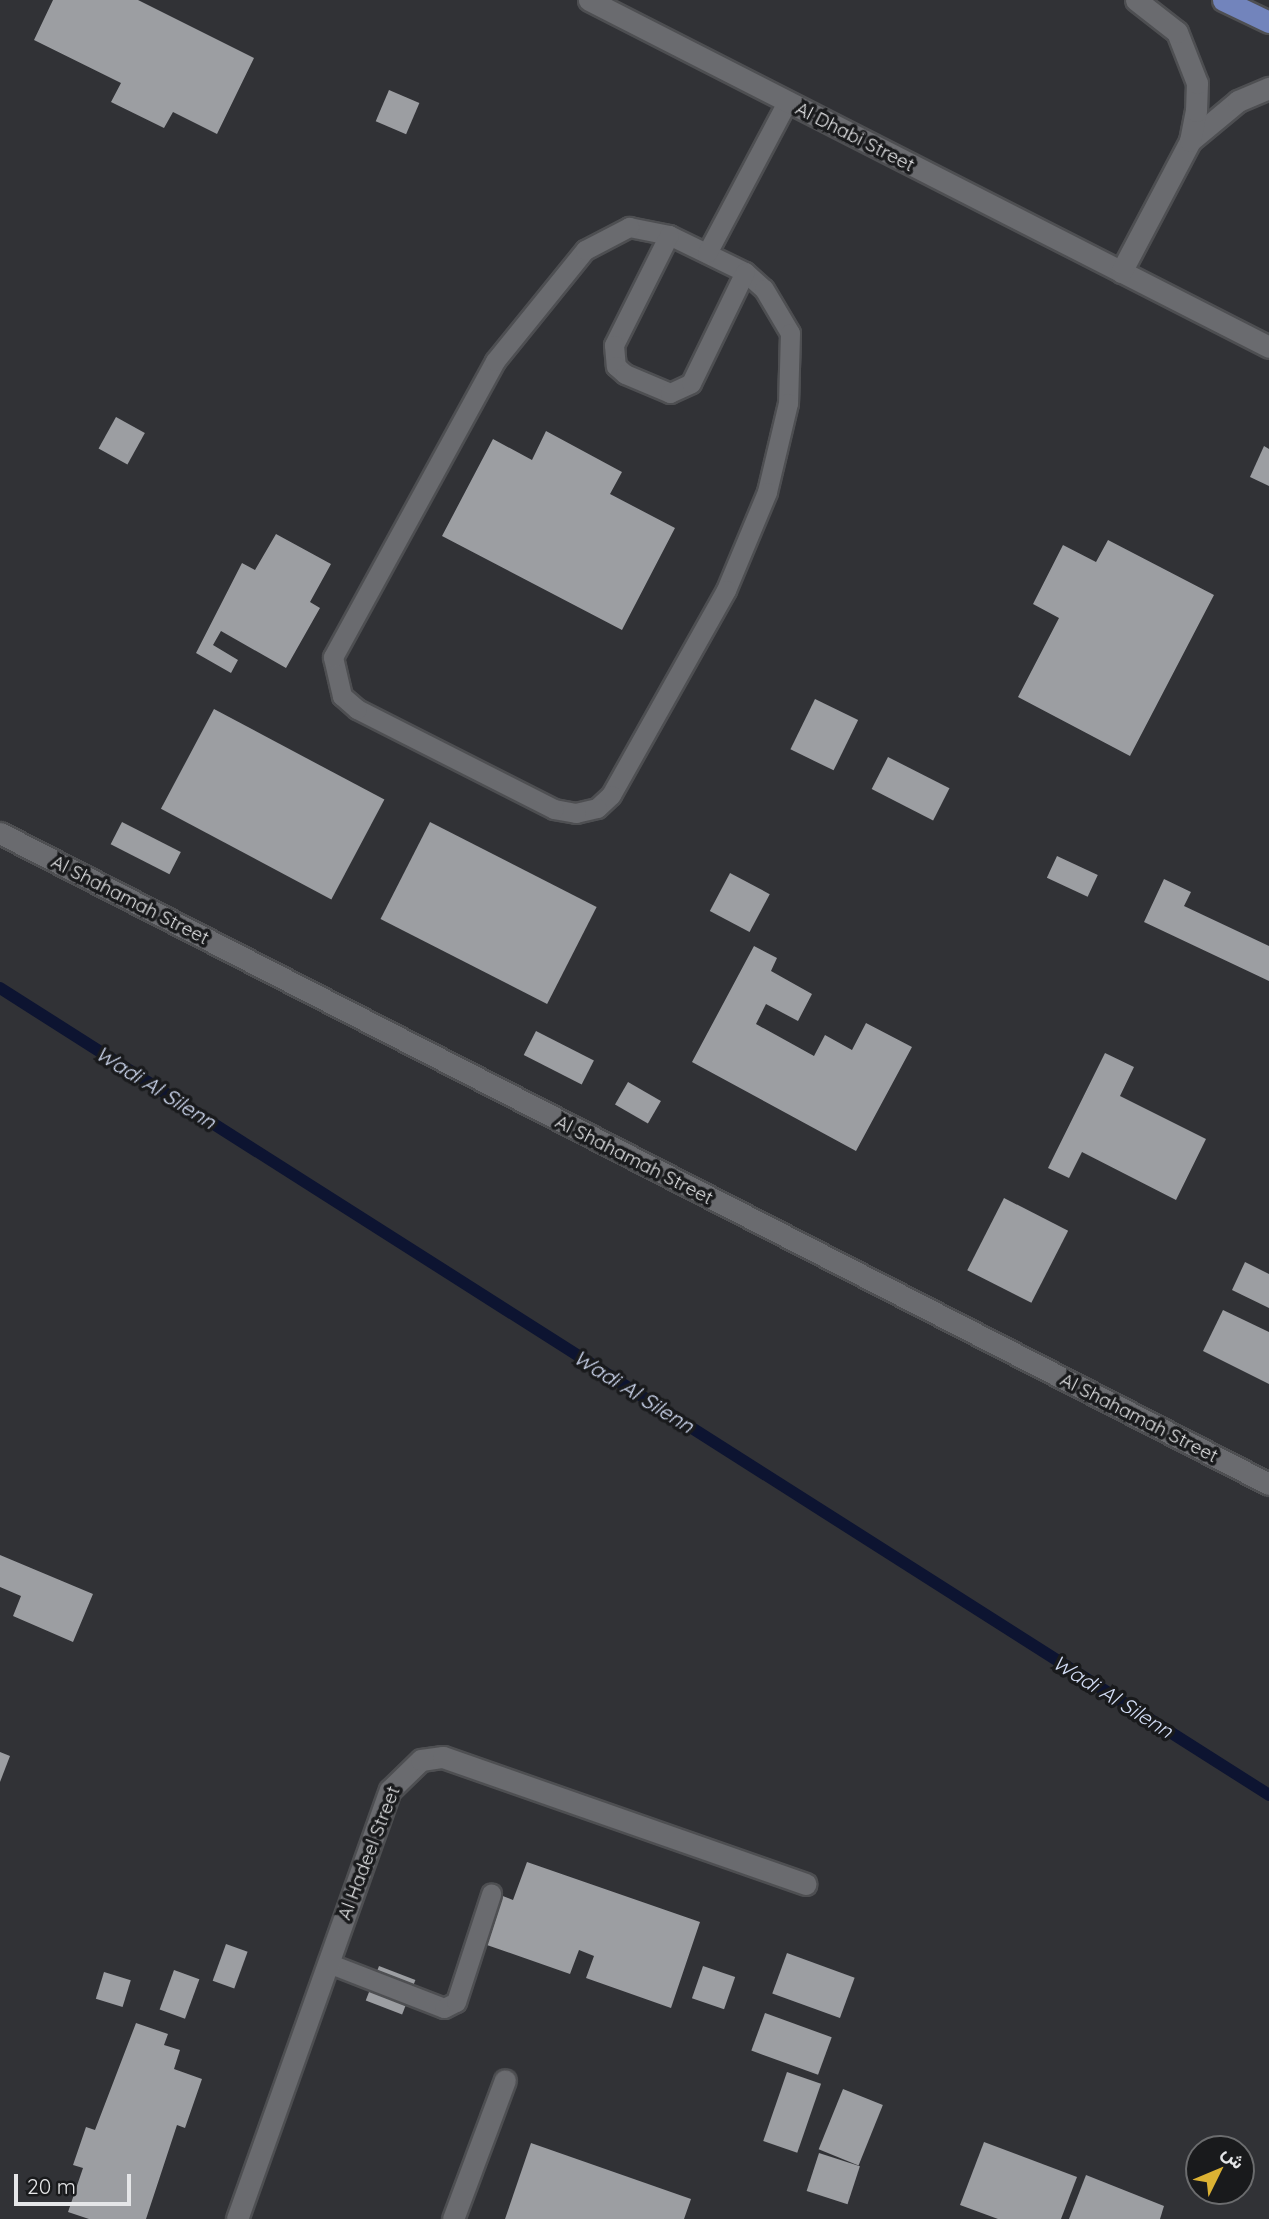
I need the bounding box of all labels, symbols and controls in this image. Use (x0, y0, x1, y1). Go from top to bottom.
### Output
street label: Al Dhabi Street (792, 97, 918, 177)
street label: Al Shahamah Street (47, 850, 213, 950)
water label: Wadi Al Silenn (91, 1040, 221, 1134)
street label: Al Shahamah Street (551, 1110, 717, 1210)
water label: Wadi Al Silenn (569, 1344, 699, 1438)
street label: Al Shahamah Street (1056, 1368, 1222, 1468)
water label: Wadi Al Silenn (1048, 1649, 1178, 1743)
street label: Al Hadeel Street (333, 1783, 405, 1923)
north arrow (1185, 2135, 1255, 2205)
text: ش (1217, 2141, 1250, 2174)
scale bar (18, 2160, 135, 2204)
text: 20 m (27, 2173, 76, 2199)

